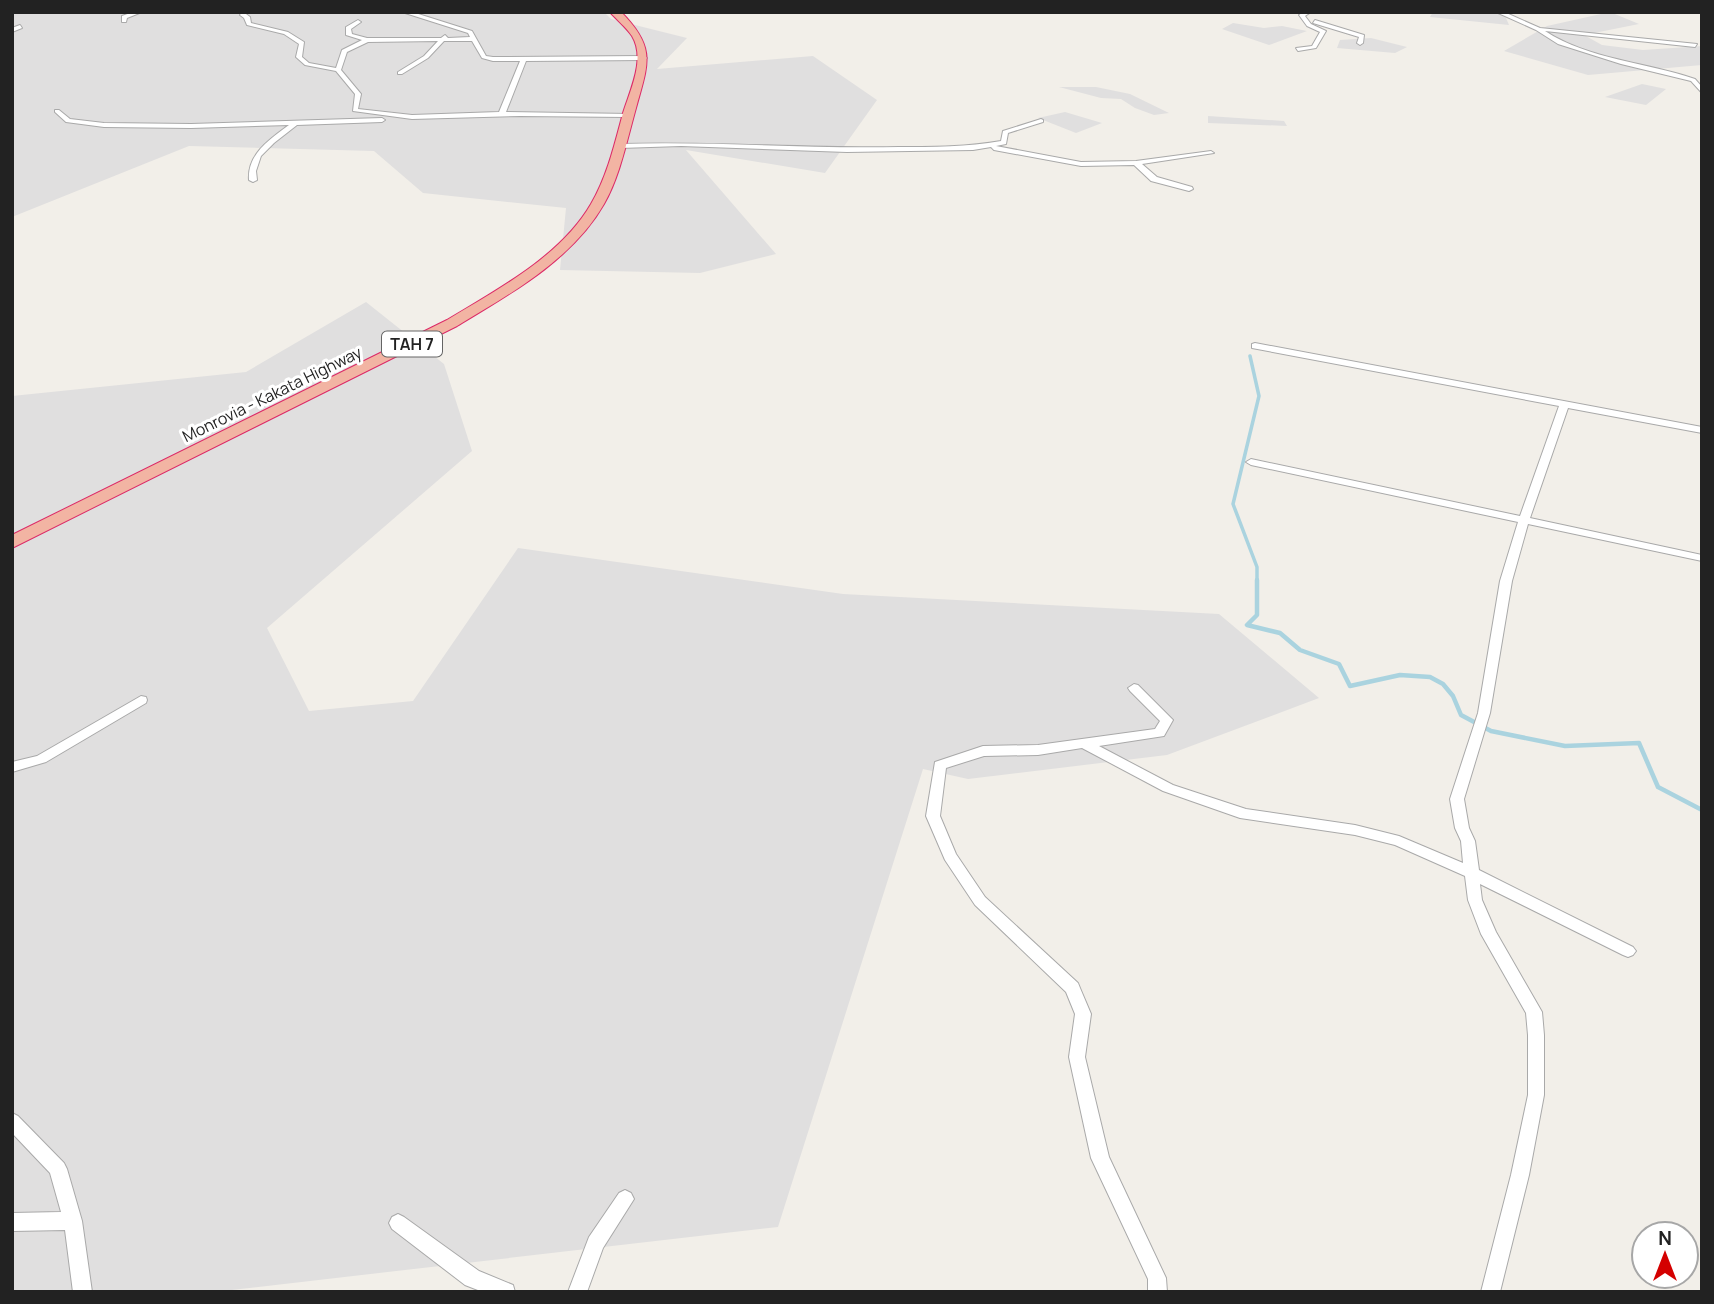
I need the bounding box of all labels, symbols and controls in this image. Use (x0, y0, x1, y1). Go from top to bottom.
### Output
road number: TAH 7 (382, 332, 442, 356)
street label: Monrovia - Kakata Highway (179, 341, 366, 447)
north arrow (1630, 1220, 1700, 1290)
text: N (1658, 1225, 1672, 1251)

